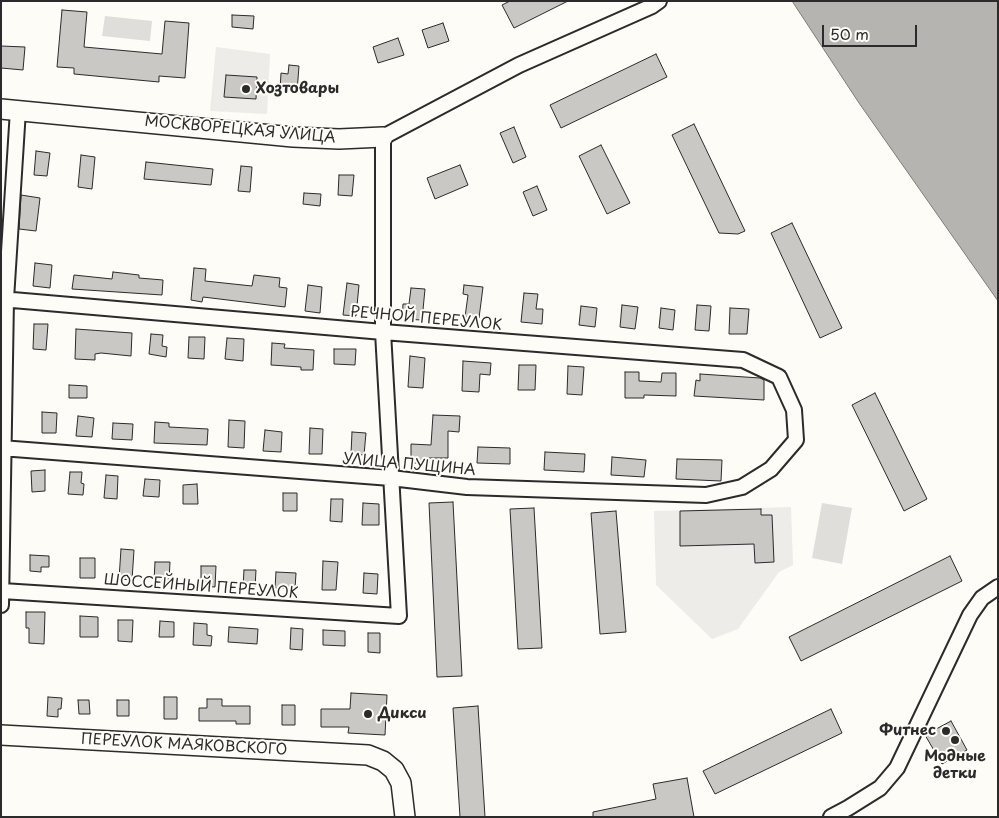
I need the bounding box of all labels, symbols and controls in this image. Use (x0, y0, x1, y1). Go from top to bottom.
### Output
scale bar (824, 15, 919, 47)
text: 50 m (830, 22, 869, 45)
place label: Хозтовары (256, 80, 339, 98)
marker: Хозтовары (240, 83, 252, 95)
street label: МОСКВОРЕЦКАЯ УЛИЦА (144, 113, 336, 147)
street label: РЕЧНОЙ ПЕРЕУЛОК (349, 303, 503, 335)
street label: УЛИЦА ПУЩИНА (342, 450, 476, 480)
street label: ШОССЕЙНЫЙ ПЕРЕУЛОК (103, 571, 299, 603)
place label: Дикси (378, 705, 427, 723)
marker: Дикси (362, 708, 374, 720)
place label: Фитнес (879, 722, 936, 740)
marker: Фитнес (940, 725, 952, 737)
street label: ПЕРЕУЛОК МАЯКОВСКОГО (80, 731, 288, 759)
marker: Модные детки (949, 734, 961, 746)
place label: Модные детки (924, 748, 986, 783)

